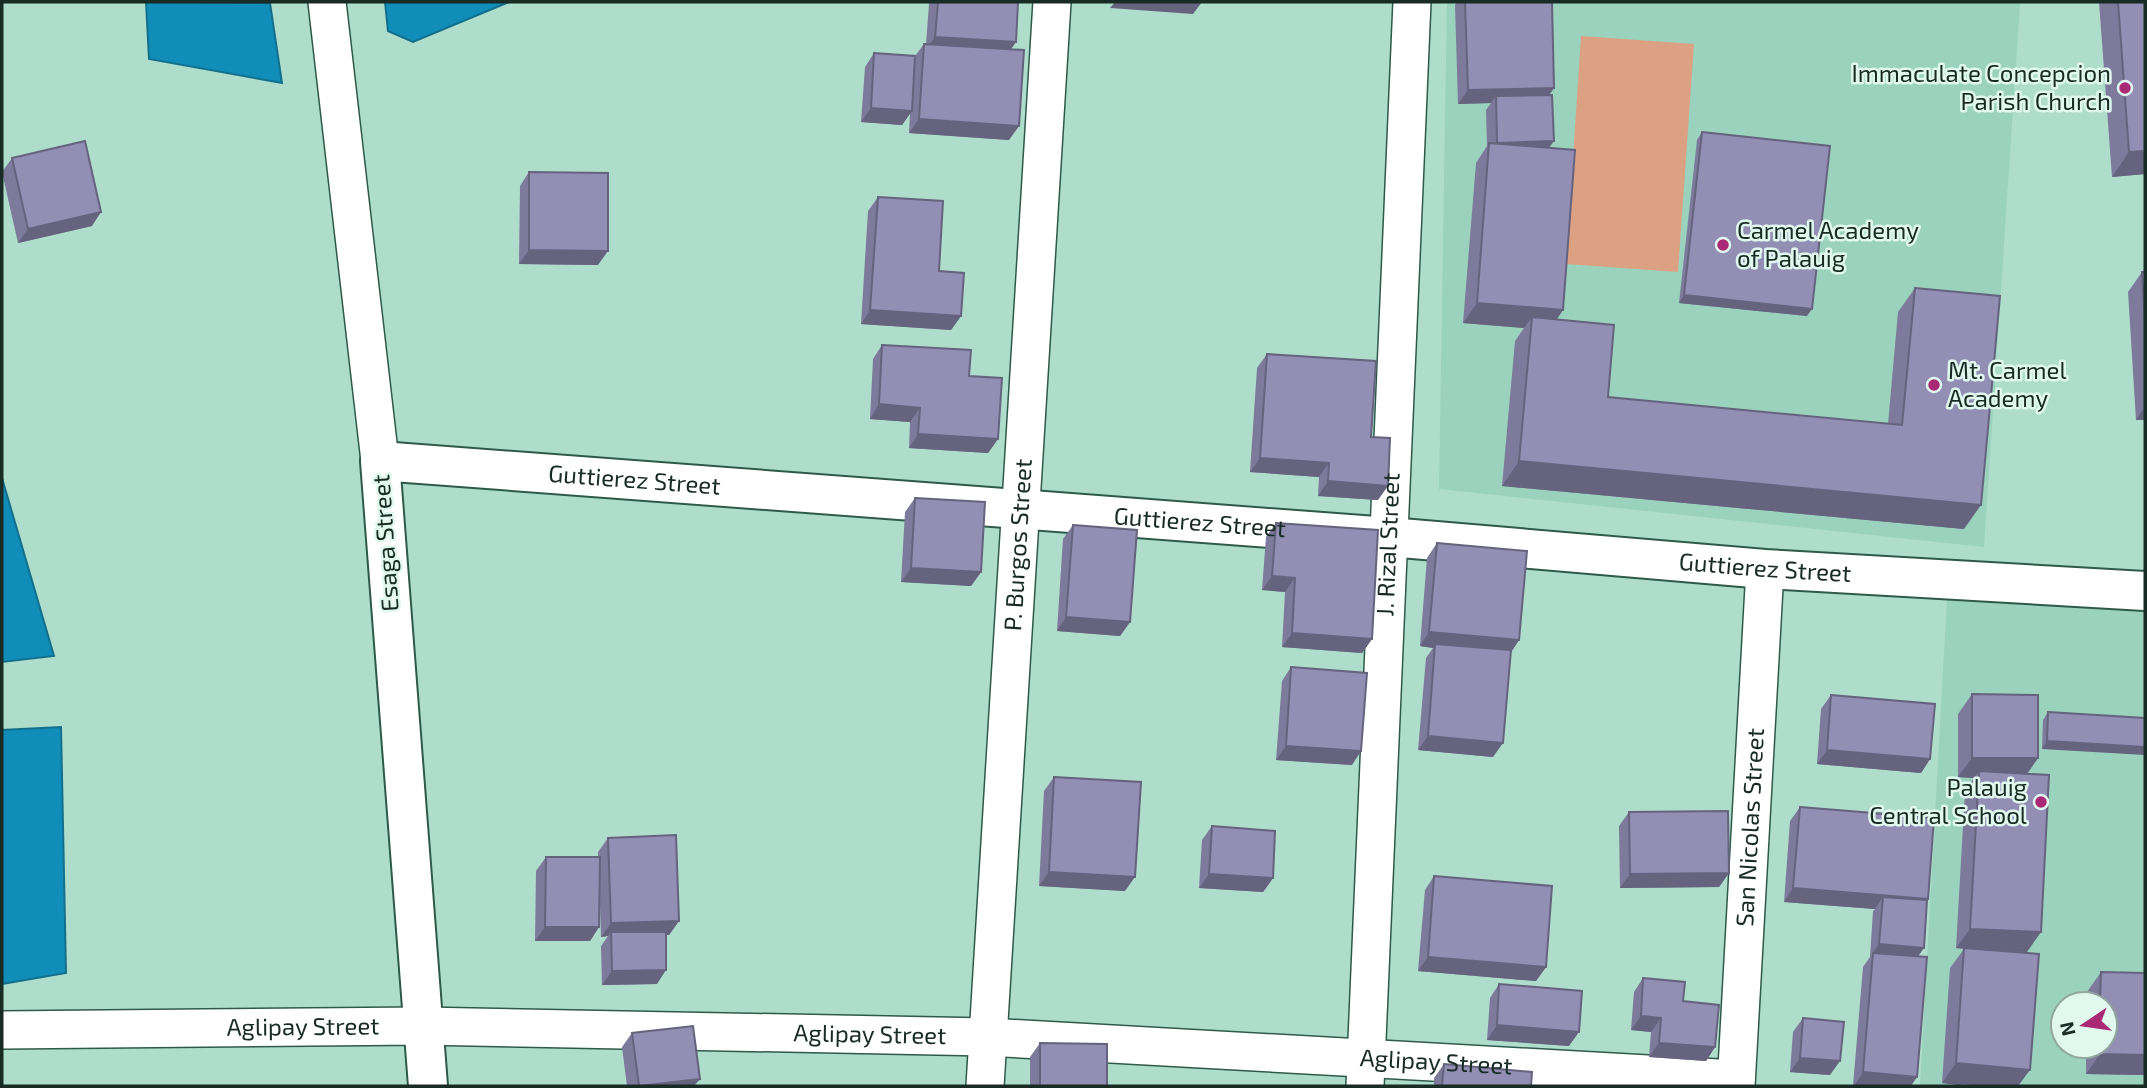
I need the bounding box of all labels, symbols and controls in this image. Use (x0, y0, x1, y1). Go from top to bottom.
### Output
place label: Immaculate Concepcion Parish Church (1852, 58, 2111, 115)
marker: Immaculate Concepcion Parish Church (2117, 80, 2133, 96)
place label: Carmel Academy of Palauig (1737, 215, 1919, 272)
marker: Carmel Academy of Palauig (1715, 237, 1731, 253)
place label: Mt. Carmel Academy (1948, 355, 2067, 412)
marker: Mt. Carmel Academy (1926, 377, 1942, 393)
street label: Guttierez Street (547, 458, 722, 500)
street label: P. Burgos Street (997, 458, 1037, 632)
street label: J. Rizal Street (1369, 472, 1405, 617)
street label: Esaga Street (365, 474, 404, 613)
street label: Guttierez Street (1113, 500, 1287, 542)
street label: Guttierez Street (1678, 546, 1852, 587)
street label: San Nicolas Street (1729, 727, 1769, 927)
place label: Palauig Central School (1869, 772, 2027, 829)
marker: Palauig Central School (2033, 794, 2049, 810)
north arrow (2049, 990, 2119, 1060)
street label: Aglipay Street (226, 1010, 380, 1041)
street label: Aglipay Street (793, 1017, 947, 1049)
text: N (2054, 1020, 2080, 1038)
street label: Aglipay Street (1359, 1042, 1513, 1079)

